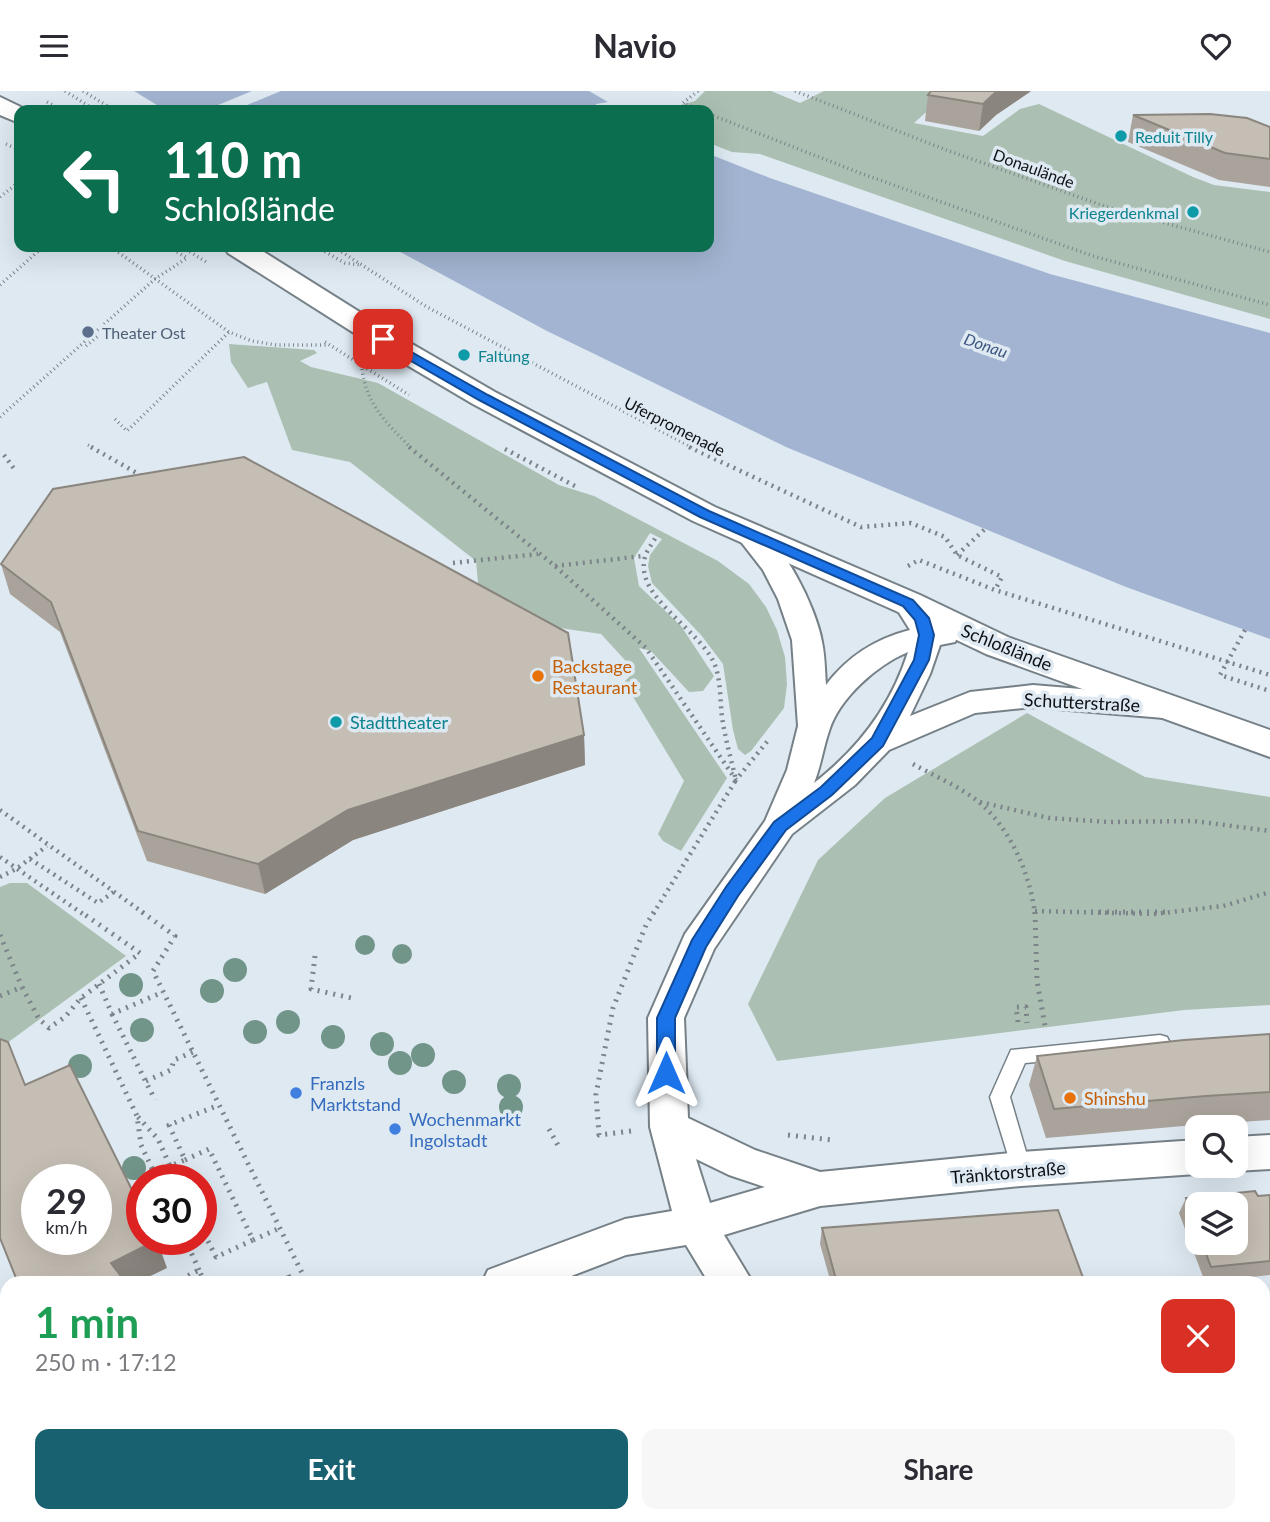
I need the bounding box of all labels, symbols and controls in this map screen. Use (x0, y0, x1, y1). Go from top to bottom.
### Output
text: Navio (593, 26, 677, 65)
icon: menu (35, 27, 73, 65)
icon: heart (1197, 27, 1235, 65)
place label: Reduit Tilly (1135, 127, 1214, 146)
marker: Reduit Tilly (1113, 128, 1129, 144)
text: 110 m (164, 130, 302, 188)
icon: left (49, 133, 140, 224)
street label: Donaulände (991, 145, 1077, 191)
text: Schloßlände (164, 189, 335, 228)
place label: Kriegerdenkmal (1069, 203, 1179, 222)
marker: Kriegerdenkmal (1185, 204, 1201, 220)
pin (353, 309, 413, 369)
icon: arrive (364, 320, 402, 358)
place label: Theater Ost (102, 323, 186, 342)
marker: Theater Ost (80, 324, 96, 340)
water label: Donau (962, 329, 1010, 361)
place label: Faltung (478, 346, 530, 365)
marker: Faltung (456, 347, 472, 363)
street label: Uferpromenade (621, 392, 729, 460)
street label: Schloßlände (958, 619, 1056, 675)
place label: Backstage Restaurant (552, 655, 638, 698)
marker: Backstage Restaurant (530, 668, 546, 684)
street label: Schutterstraße (1023, 688, 1141, 716)
place label: Stadttheater (350, 711, 448, 733)
marker: Stadttheater (328, 714, 344, 730)
position arrow (629, 1036, 703, 1110)
place label: Franzls Marktstand (310, 1072, 401, 1115)
marker: Franzls Marktstand (288, 1085, 304, 1101)
place label: Shinshu (1084, 1087, 1146, 1109)
marker: Shinshu (1062, 1090, 1078, 1106)
place label: Wochenmarkt Ingolstadt (409, 1108, 521, 1151)
map controls (1185, 1115, 1248, 1255)
button: search (1185, 1115, 1248, 1178)
marker: Wochenmarkt Ingolstadt (387, 1121, 403, 1137)
street label: Tränktorstraße (949, 1156, 1067, 1188)
speed limit sign: 30 (126, 1164, 217, 1255)
text: 29 (46, 1179, 87, 1221)
button: layers (1185, 1192, 1248, 1255)
text: km/h (45, 1216, 88, 1238)
text: 1 min (35, 1297, 139, 1347)
button: close (1161, 1299, 1235, 1373)
text: 250 m · 17:12 (35, 1348, 177, 1376)
button: Exit (35, 1429, 628, 1509)
button: Share (642, 1429, 1235, 1509)

